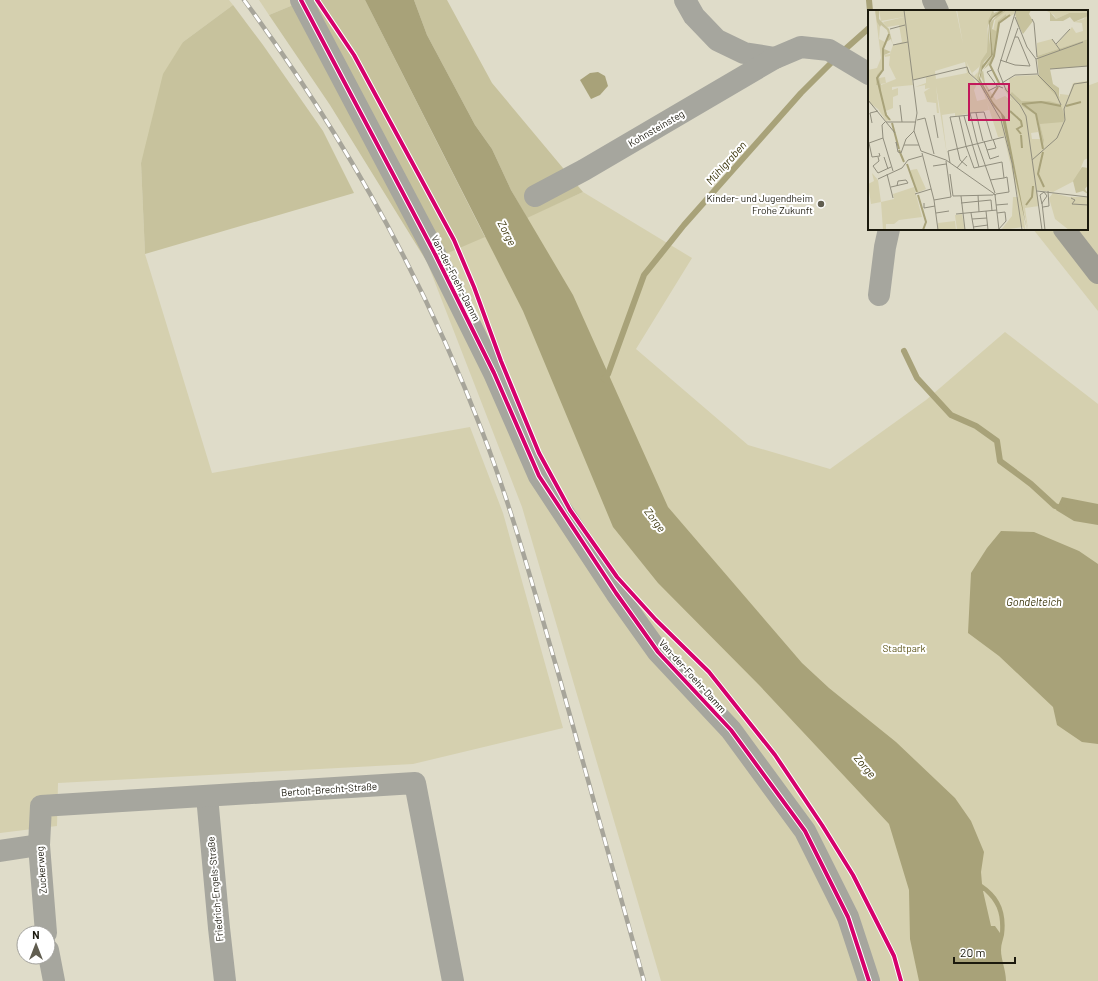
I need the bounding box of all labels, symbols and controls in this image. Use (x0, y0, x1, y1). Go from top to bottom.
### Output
inset map (868, 10, 1088, 230)
street label: Kohnsteinsteg (626, 107, 686, 149)
water label: Mühlgraben (703, 138, 749, 187)
place label: Kinder- und Jugendheim Frohe Zukunft (707, 192, 813, 216)
marker: Kinder- und Jugendheim Frohe Zukunft (816, 199, 826, 209)
water label: Zorge (495, 218, 520, 248)
street label: Van-der-Foehr-Damm (429, 233, 483, 323)
water label: Zorge (642, 505, 669, 535)
water label: Gondelteich (1006, 595, 1062, 608)
street label: Van-der-Foehr-Damm (657, 637, 729, 715)
park label: Stadtpark (883, 642, 925, 654)
water label: Zorge (852, 751, 879, 780)
street label: Bertolt-Brecht-Straße (281, 780, 377, 798)
street label: Friedrich-Engels-Straße (204, 836, 226, 942)
street label: Zuckerweg (33, 846, 49, 894)
north arrow (16, 925, 56, 965)
text: N (32, 928, 40, 941)
scale bar (954, 939, 1015, 965)
text: 20 m (960, 945, 986, 959)

